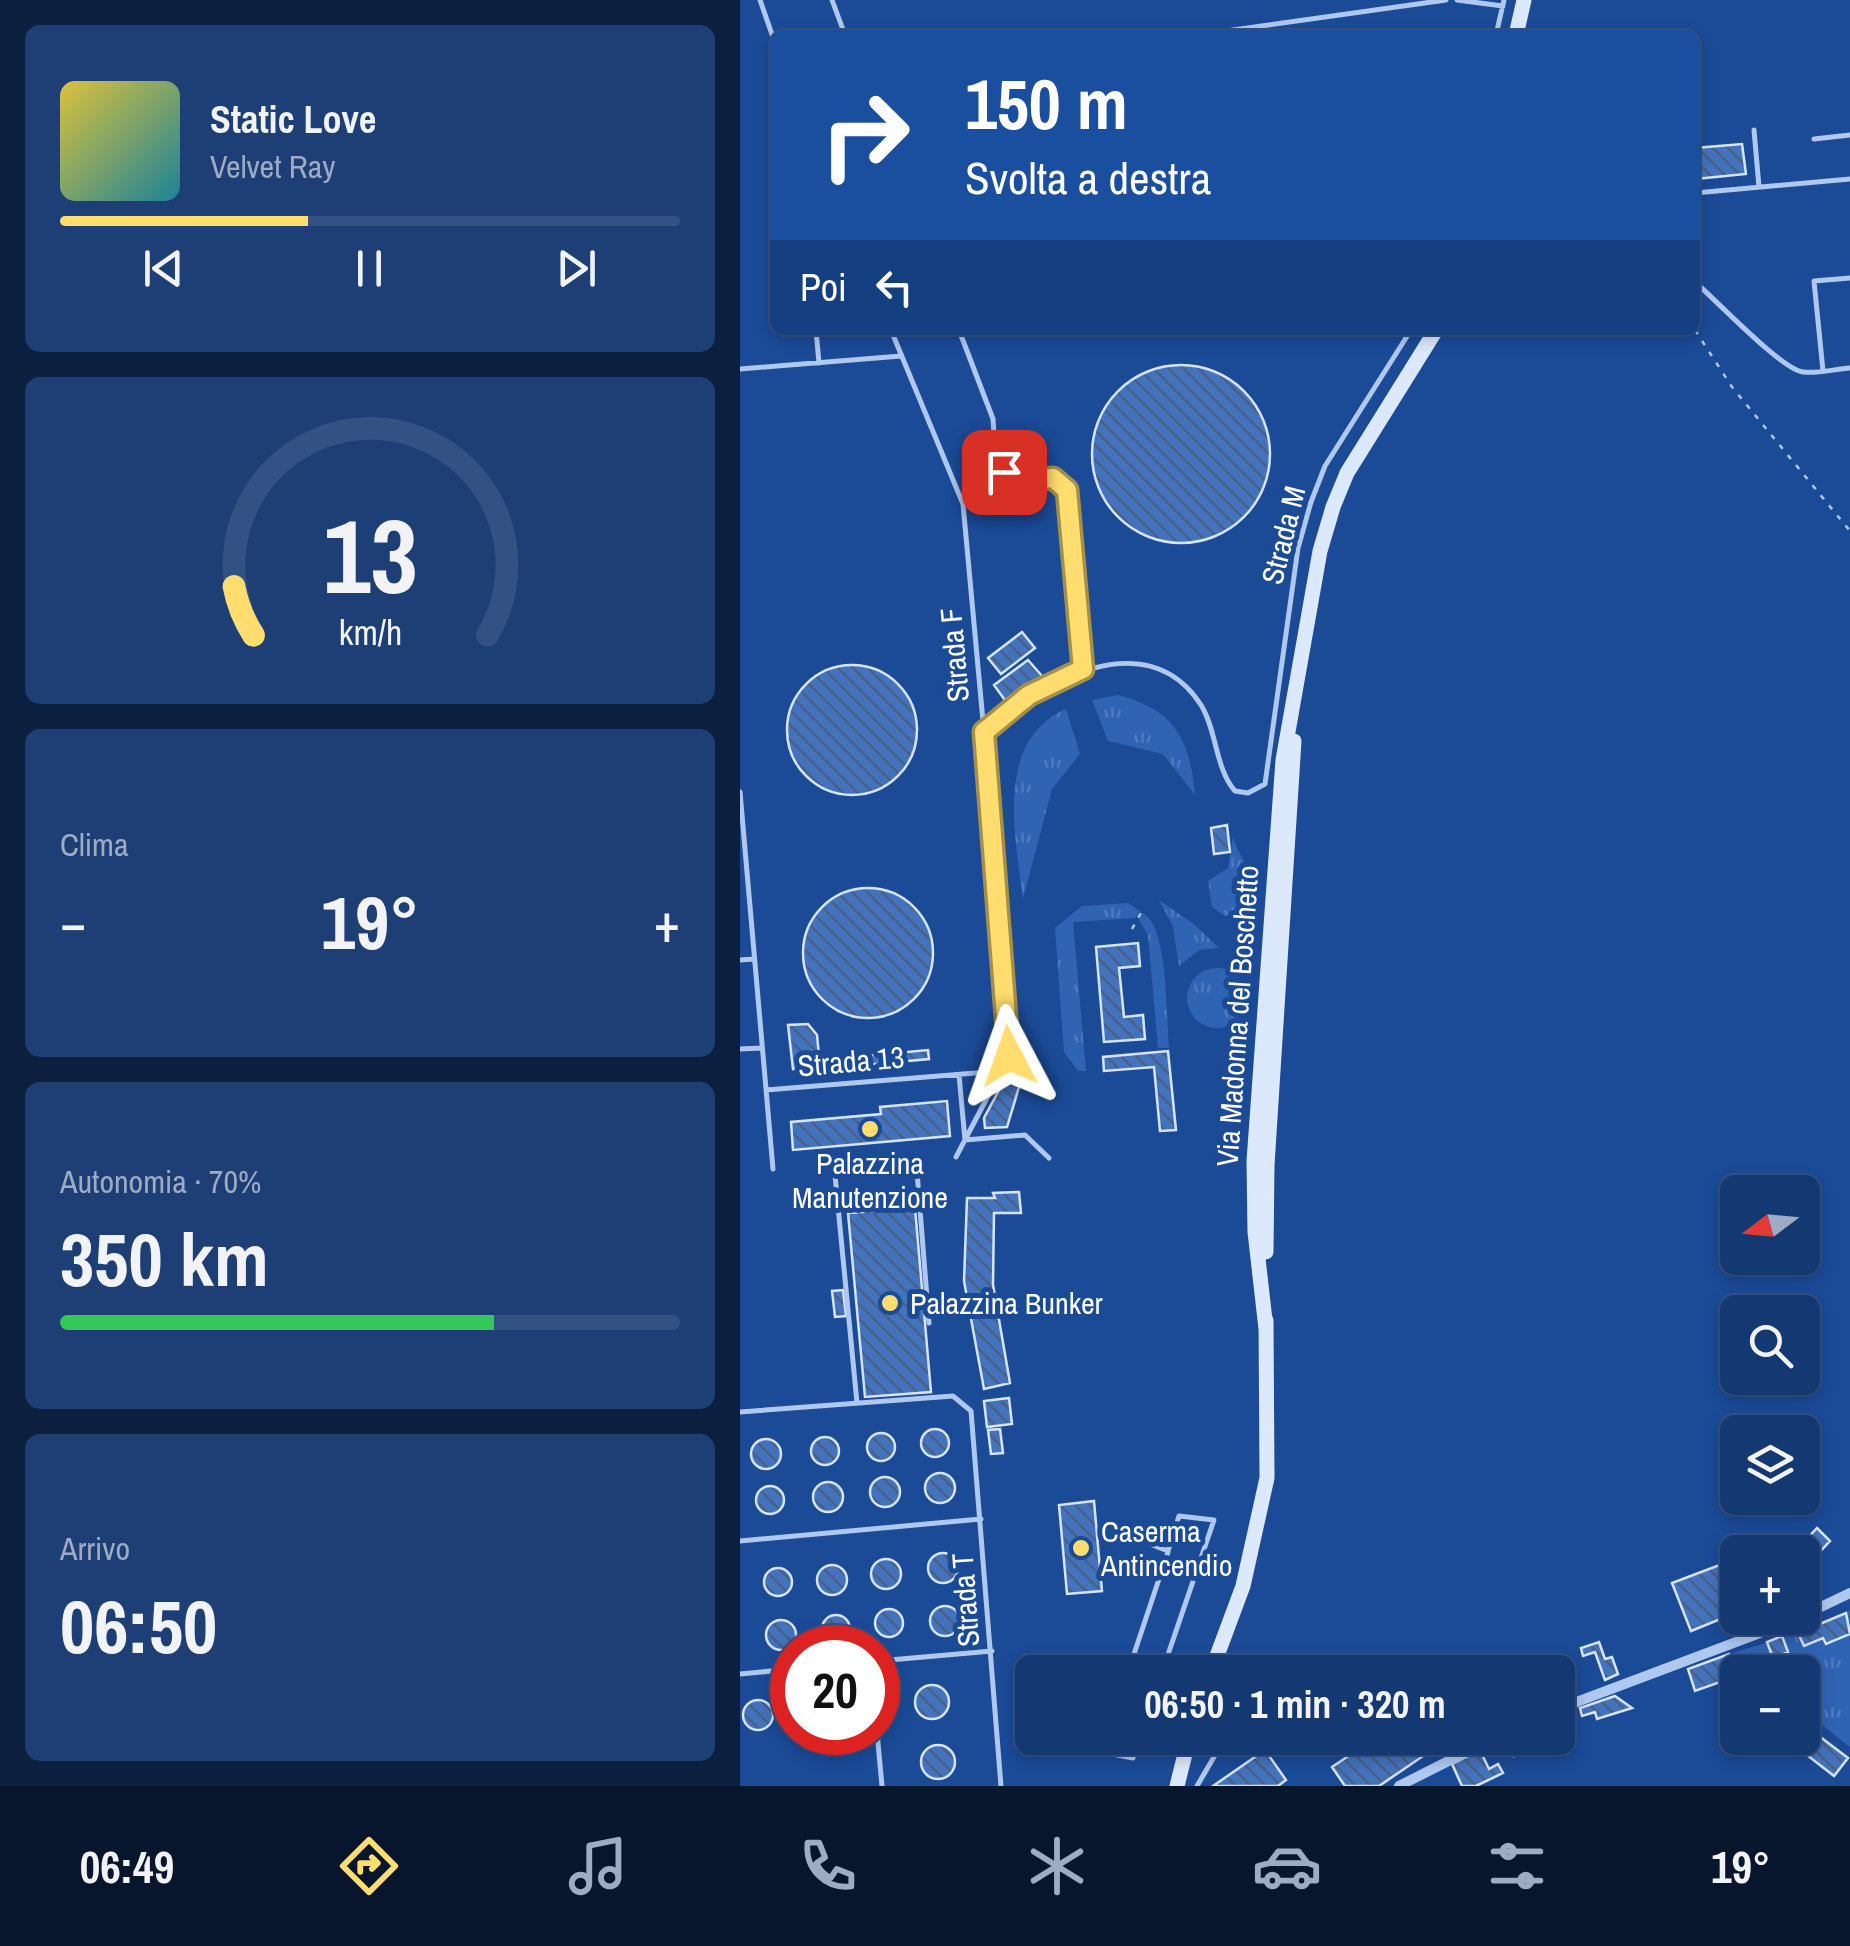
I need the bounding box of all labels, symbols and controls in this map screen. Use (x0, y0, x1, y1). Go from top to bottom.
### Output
text: 150 m (965, 57, 1128, 151)
icon: right (800, 70, 930, 200)
text: Static Love (210, 94, 376, 145)
text: Velvet Ray (210, 145, 335, 188)
text: Svolta a destra (965, 147, 1211, 208)
icon: previous (136, 241, 191, 296)
icon: pause (342, 241, 397, 296)
icon: next (549, 241, 604, 296)
icon: left (867, 260, 922, 315)
text: Poi (800, 262, 847, 313)
pin (962, 430, 1047, 515)
icon: arrive (977, 445, 1032, 500)
street label: Strada M (1252, 482, 1314, 588)
text: 13 (323, 485, 417, 625)
street label: Strada F (930, 606, 978, 704)
text: km/h (338, 608, 402, 656)
text: Clima (60, 823, 129, 866)
street label: Via Madonna del Boschetto (1207, 864, 1267, 1168)
text: 19° (321, 871, 419, 972)
text: − (60, 885, 86, 959)
text: + (654, 885, 680, 959)
position arrow (957, 1004, 1061, 1108)
street label: Strada 13 (796, 1036, 906, 1086)
marker: Palazzina Manutenzione (859, 1118, 881, 1140)
place label: Palazzina Manutenzione (792, 1143, 948, 1217)
text: Autonomia · 70% (60, 1160, 261, 1203)
north arrow (1720, 1175, 1820, 1275)
map controls (1720, 1175, 1820, 1755)
text: 350 km (60, 1208, 269, 1309)
place label: Palazzina Bunker (910, 1283, 1104, 1323)
marker: Palazzina Bunker (879, 1292, 901, 1314)
button: search (1720, 1295, 1820, 1395)
button: layers (1720, 1415, 1820, 1515)
place label: Caserma Antincendio (1100, 1511, 1232, 1585)
text: Arrivo (60, 1527, 130, 1570)
button: + (1720, 1535, 1820, 1635)
marker: Caserma Antincendio (1070, 1537, 1092, 1559)
street label: Strada T (942, 1552, 988, 1648)
text: 06:50 (60, 1575, 217, 1676)
speed limit sign: 20 (770, 1625, 900, 1755)
button: − (1720, 1655, 1820, 1755)
text: 06:50 · 1 min · 320 m (1144, 1679, 1446, 1730)
icon: directions (334, 1831, 404, 1901)
icon: music (563, 1831, 633, 1901)
icon: phone (793, 1831, 863, 1901)
icon: climate (1022, 1831, 1092, 1901)
icon: car (1252, 1831, 1322, 1901)
icon: filters (1482, 1831, 1552, 1901)
text: 06:49 (80, 1836, 174, 1897)
text: 19° (1711, 1836, 1770, 1897)

